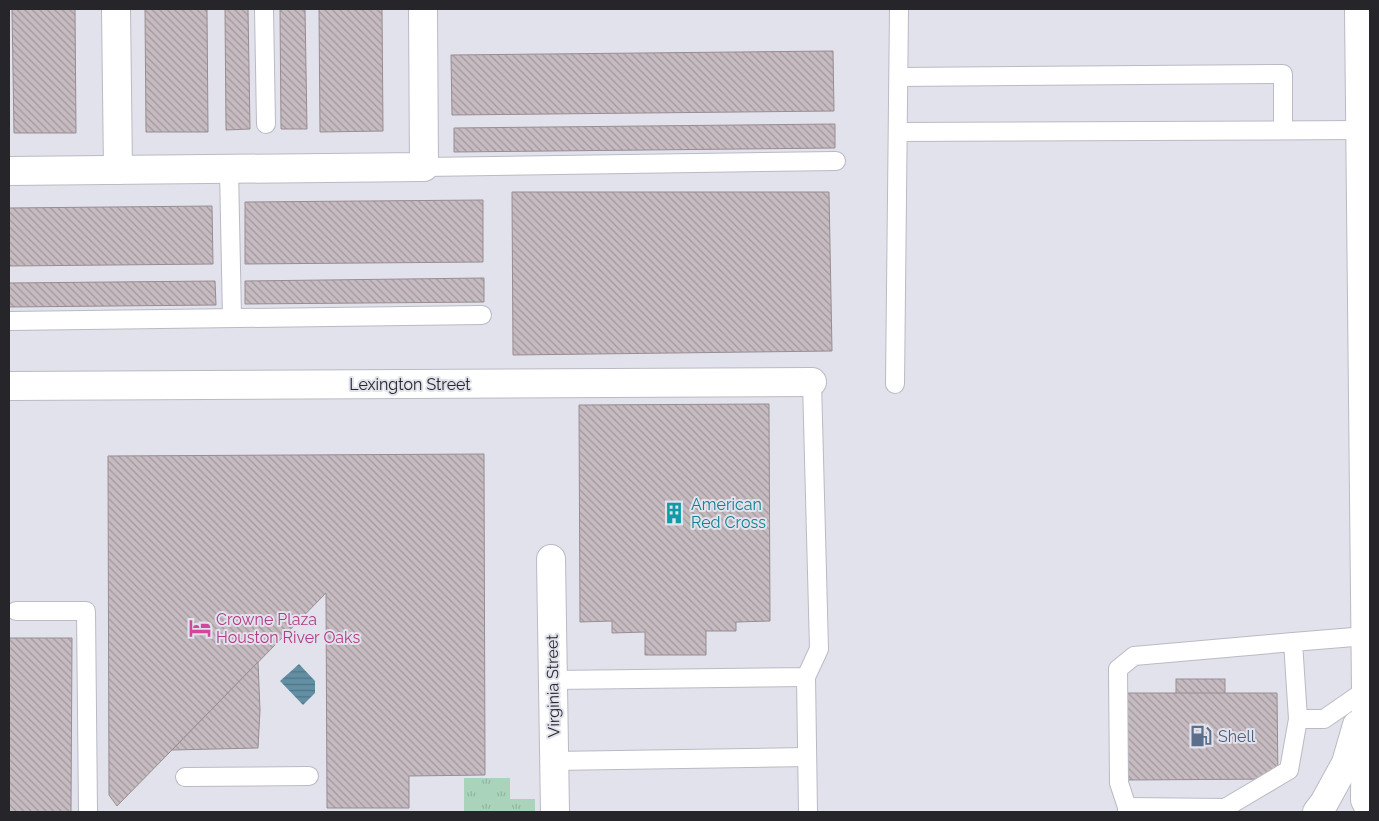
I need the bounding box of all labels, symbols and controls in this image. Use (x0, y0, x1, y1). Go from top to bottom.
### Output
street label: Lexington Street (349, 375, 471, 394)
place label: American Red Cross (691, 495, 766, 532)
building icon: American Red Cross (661, 500, 687, 526)
place label: Crowne Plaza Houston River Oaks (216, 610, 361, 647)
hotel icon: Crowne Plaza Houston River Oaks (187, 615, 213, 641)
street label: Virginia Street (543, 634, 563, 738)
fuel station icon: Shell (1188, 723, 1214, 749)
place label: Shell (1218, 727, 1256, 746)

